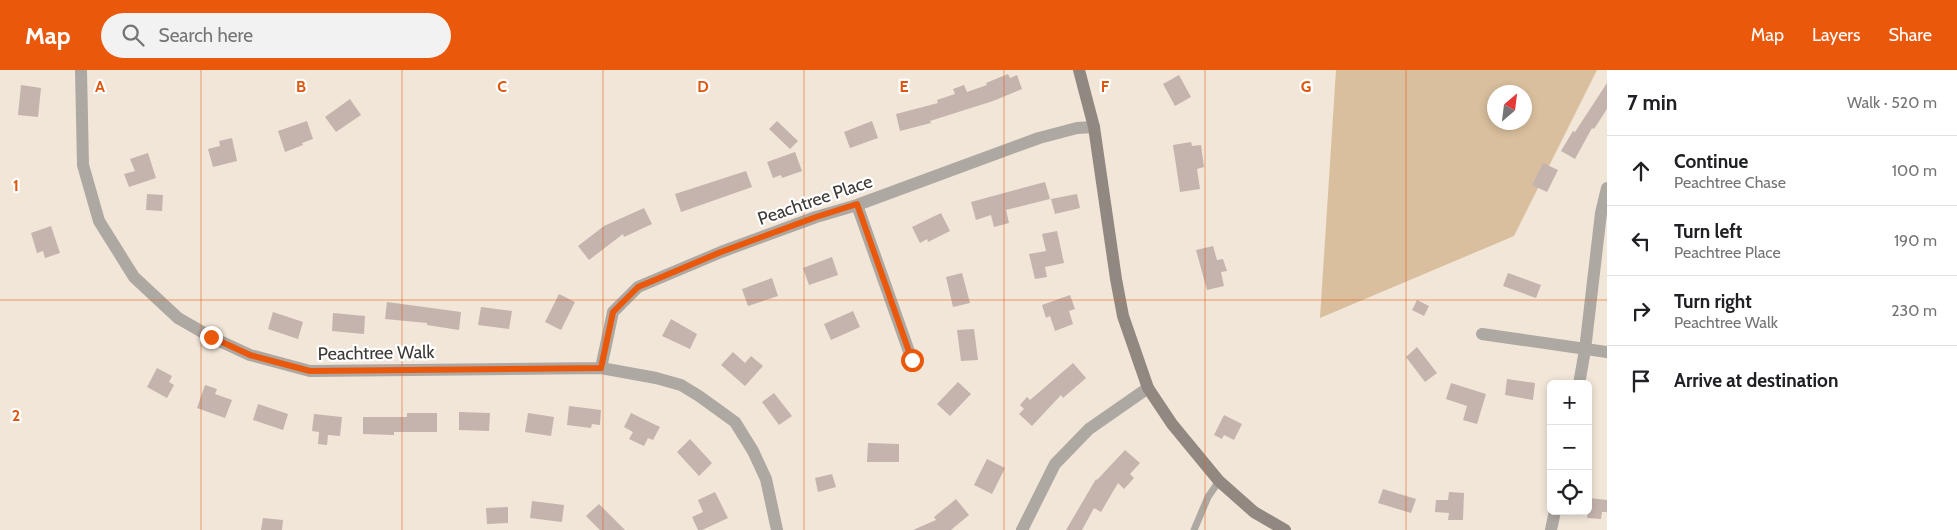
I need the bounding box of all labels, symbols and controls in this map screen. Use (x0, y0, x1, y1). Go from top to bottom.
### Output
search box (101, 13, 451, 58)
text: Map (25, 21, 71, 50)
icon: search (119, 21, 147, 49)
text: Search here (159, 24, 253, 47)
text: Map (1751, 24, 1784, 46)
text: Layers (1812, 24, 1861, 46)
text: Share (1889, 24, 1932, 46)
text: A (95, 77, 105, 96)
text: B (296, 77, 306, 96)
text: C (497, 77, 507, 96)
text: D (697, 77, 709, 96)
text: E (899, 77, 909, 96)
text: F (1101, 77, 1110, 96)
text: G (1301, 77, 1311, 96)
north arrow (1487, 85, 1532, 130)
text: 7 min (1627, 90, 1677, 115)
text: Walk · 520 m (1847, 93, 1937, 112)
text: Continue (1674, 150, 1748, 173)
icon: ahead (1627, 157, 1655, 185)
text: 100 m (1892, 161, 1937, 180)
street label: Peachtree Place (755, 170, 875, 230)
text: Peachtree Chase (1674, 173, 1786, 192)
text: 1 (13, 176, 19, 195)
text: Turn left (1674, 220, 1742, 243)
icon: left (1627, 227, 1655, 255)
text: 190 m (1894, 231, 1937, 250)
text: Peachtree Place (1674, 243, 1781, 262)
text: Turn right (1674, 290, 1752, 313)
icon: right (1627, 297, 1655, 325)
text: 230 m (1891, 301, 1937, 320)
text: Peachtree Walk (1674, 313, 1778, 332)
route end (200, 326, 223, 349)
street label: Peachtree Walk (317, 341, 436, 365)
route start (901, 349, 924, 372)
icon: arrive (1627, 367, 1655, 395)
text: Arrive at destination (1674, 369, 1838, 392)
map controls (1547, 380, 1592, 515)
button: + (1547, 380, 1592, 425)
text: 2 (12, 406, 20, 425)
button: − (1547, 425, 1592, 470)
button: locate (1547, 470, 1592, 515)

